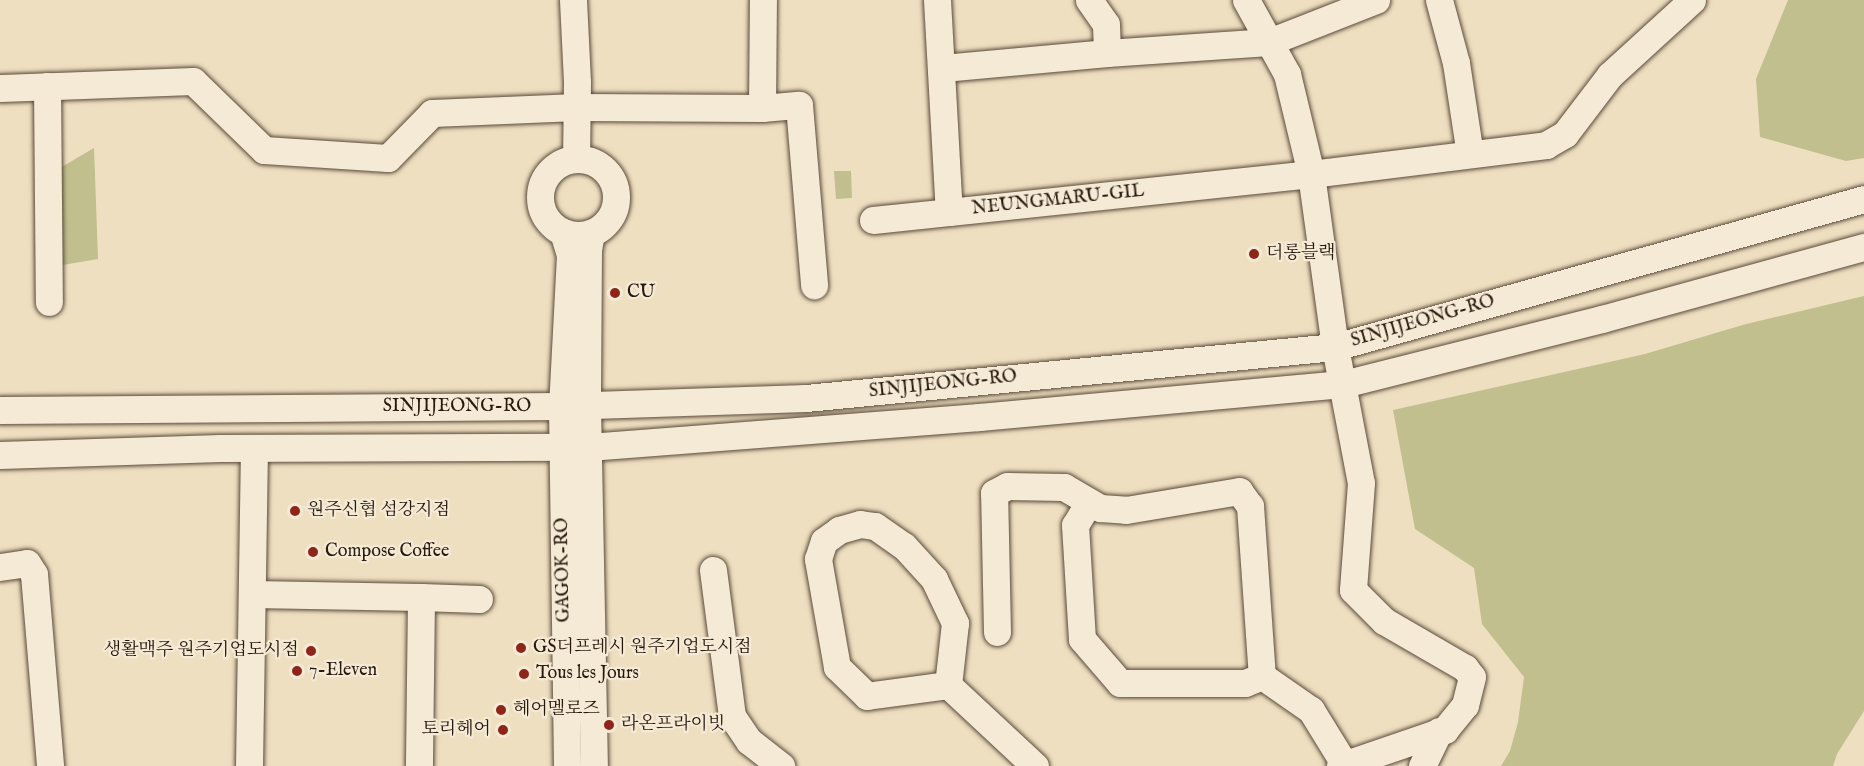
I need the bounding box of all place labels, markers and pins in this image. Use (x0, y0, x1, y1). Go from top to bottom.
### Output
place label: 더롱블랙 (1266, 243, 1336, 265)
marker: 더롱블랙 (1247, 247, 1261, 261)
place label: CU (627, 282, 655, 304)
marker: CU (608, 286, 622, 300)
place label: 원주신협 섬강지점 (307, 500, 450, 522)
marker: 원주신협 섬강지점 (288, 504, 302, 518)
place label: Compose Coffee (325, 541, 449, 563)
marker: Compose Coffee (306, 545, 320, 559)
place label: GS더프레시 원주기업도시점 (533, 637, 752, 659)
place label: 생활맥주 원주기업도시점 (104, 640, 299, 662)
marker: GS더프레시 원주기업도시점 (514, 641, 528, 655)
marker: 생활맥주 원주기업도시점 (304, 644, 318, 658)
place label: 7-Eleven (309, 660, 377, 682)
place label: Tous les Jours (536, 663, 639, 685)
marker: 7-Eleven (290, 664, 304, 678)
marker: Tous les Jours (517, 667, 531, 681)
place label: 헤어멜로즈 (513, 699, 600, 721)
marker: 헤어멜로즈 (494, 703, 508, 717)
place label: 라온프라이빗 (621, 714, 725, 736)
marker: 라온프라이빗 (602, 718, 616, 732)
place label: 토리헤어 (421, 719, 491, 741)
marker: 토리헤어 (496, 723, 510, 737)

